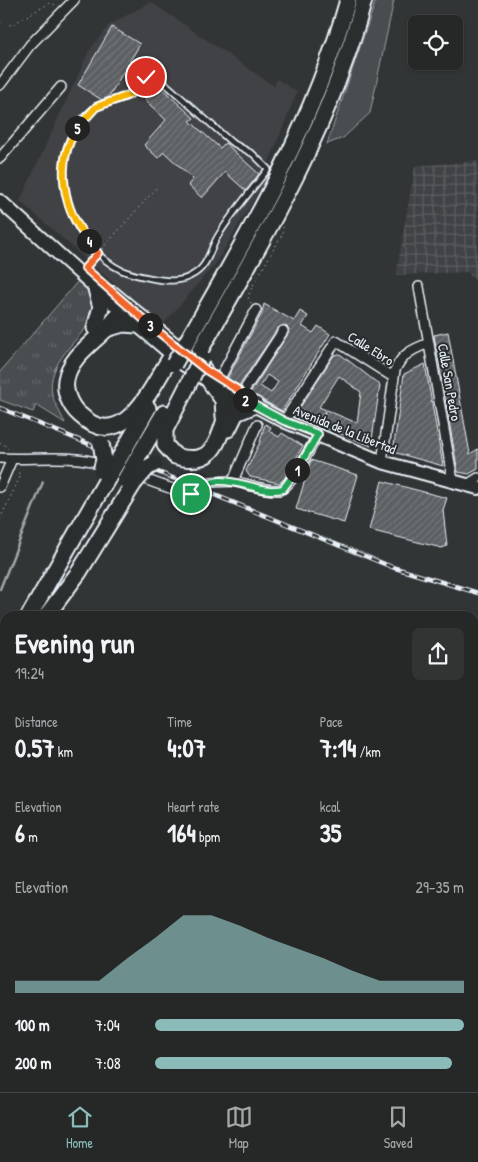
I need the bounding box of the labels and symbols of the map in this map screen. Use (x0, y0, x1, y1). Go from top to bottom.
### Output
pin (125, 56, 167, 98)
pin: 5 (64, 116, 90, 140)
pin: 4 (76, 228, 102, 254)
pin: 3 (138, 312, 162, 338)
street label: Calle Ebro (344, 326, 398, 370)
street label: Calle San Pedro (434, 342, 466, 423)
pin: 2 (232, 388, 258, 412)
street label: Avenida de la Libertad (291, 400, 400, 458)
pin: 1 (284, 458, 310, 482)
pin (170, 473, 212, 515)

